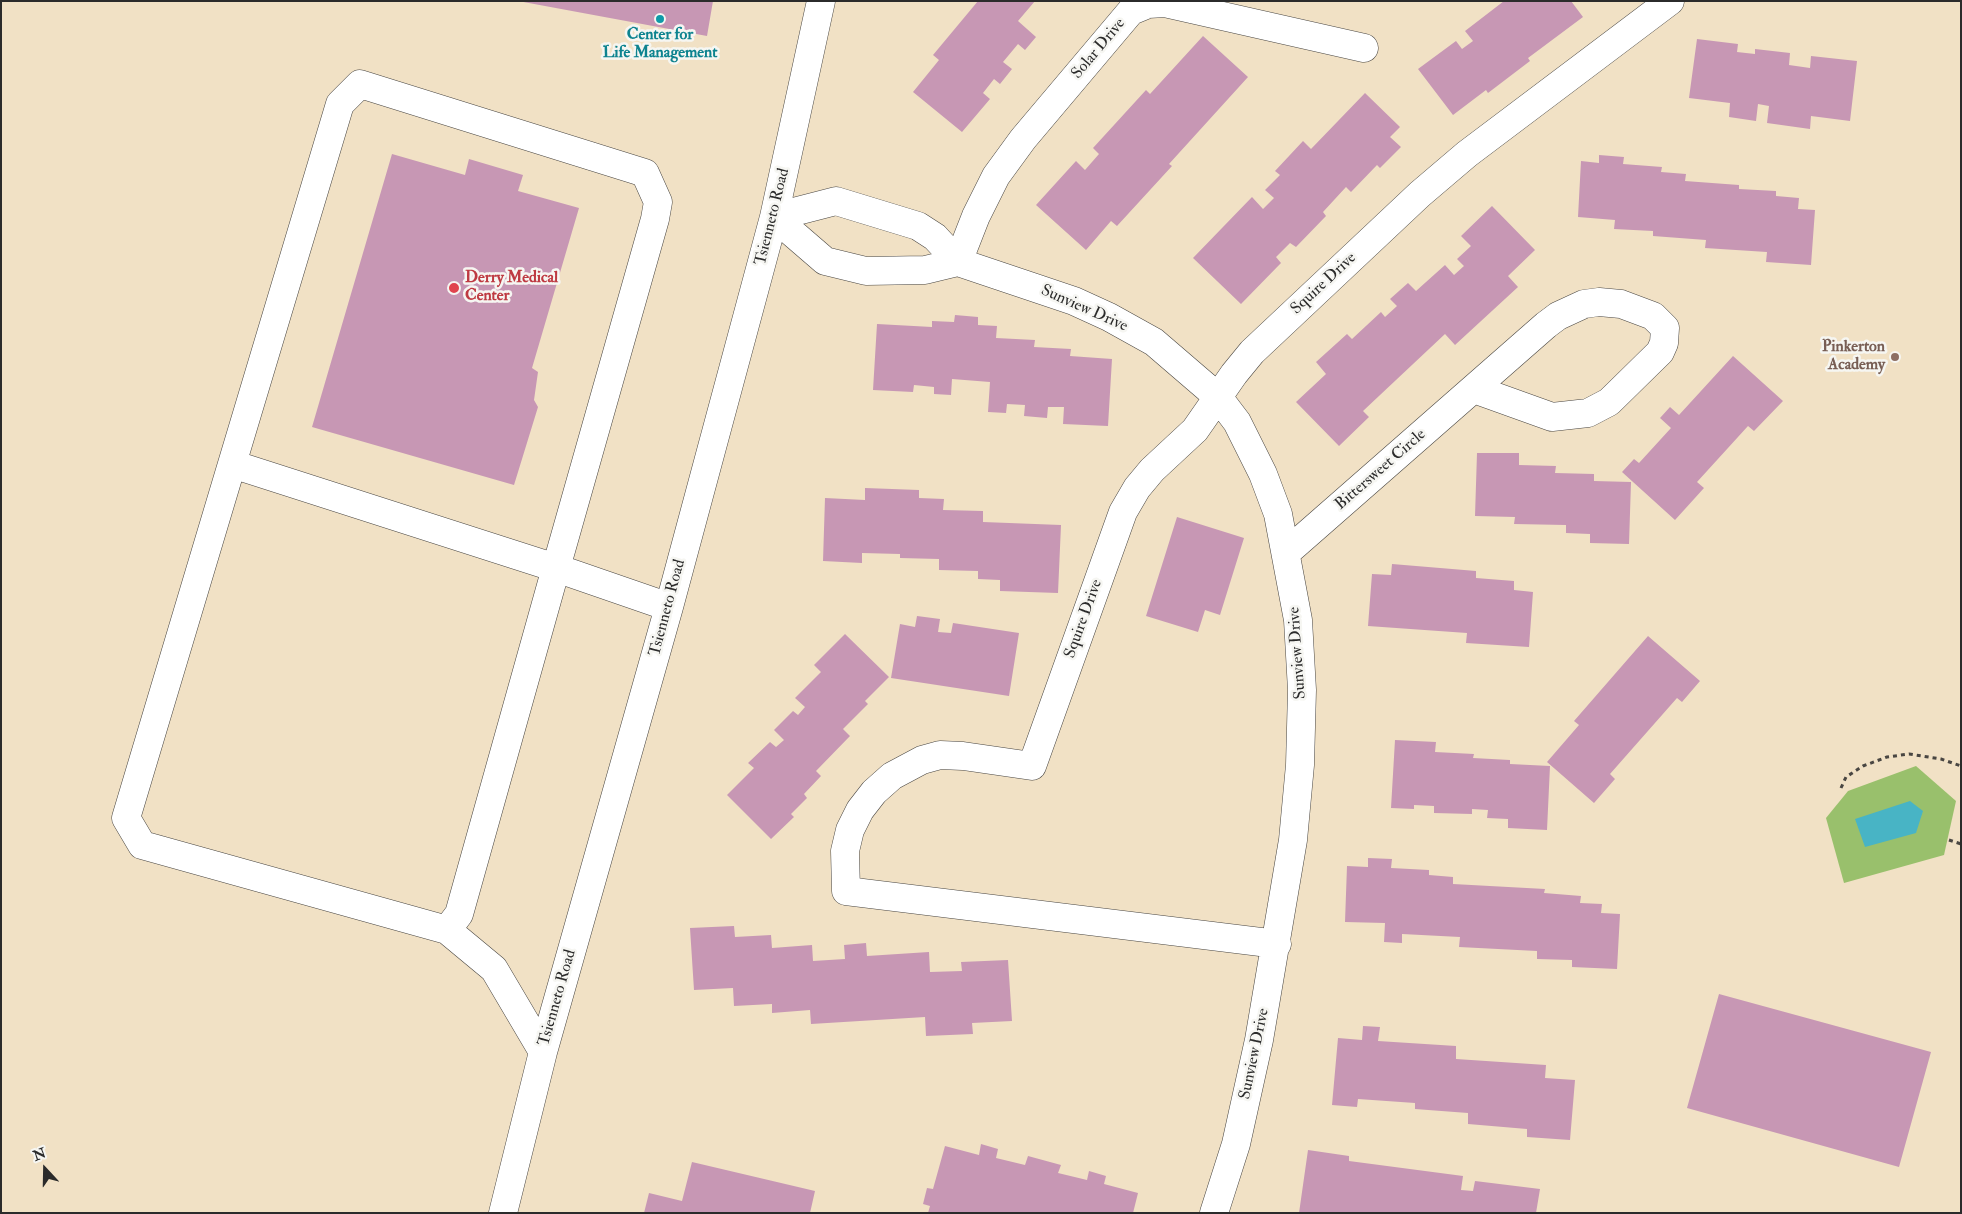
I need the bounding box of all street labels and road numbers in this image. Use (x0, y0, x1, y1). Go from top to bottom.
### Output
street label: Solar Drive (1068, 15, 1130, 83)
street label: Tsienneto Road (752, 166, 794, 268)
street label: Squire Drive (1287, 249, 1361, 319)
street label: Sunview Drive (1038, 281, 1130, 337)
street label: Bittersweet Circle (1332, 425, 1430, 515)
street label: Tsienneto Road (646, 557, 690, 659)
street label: Squire Drive (1061, 577, 1107, 661)
street label: Sunview Drive (1285, 606, 1311, 700)
street label: Tsienneto Road (535, 948, 581, 1048)
street label: Sunview Drive (1236, 1007, 1274, 1101)

